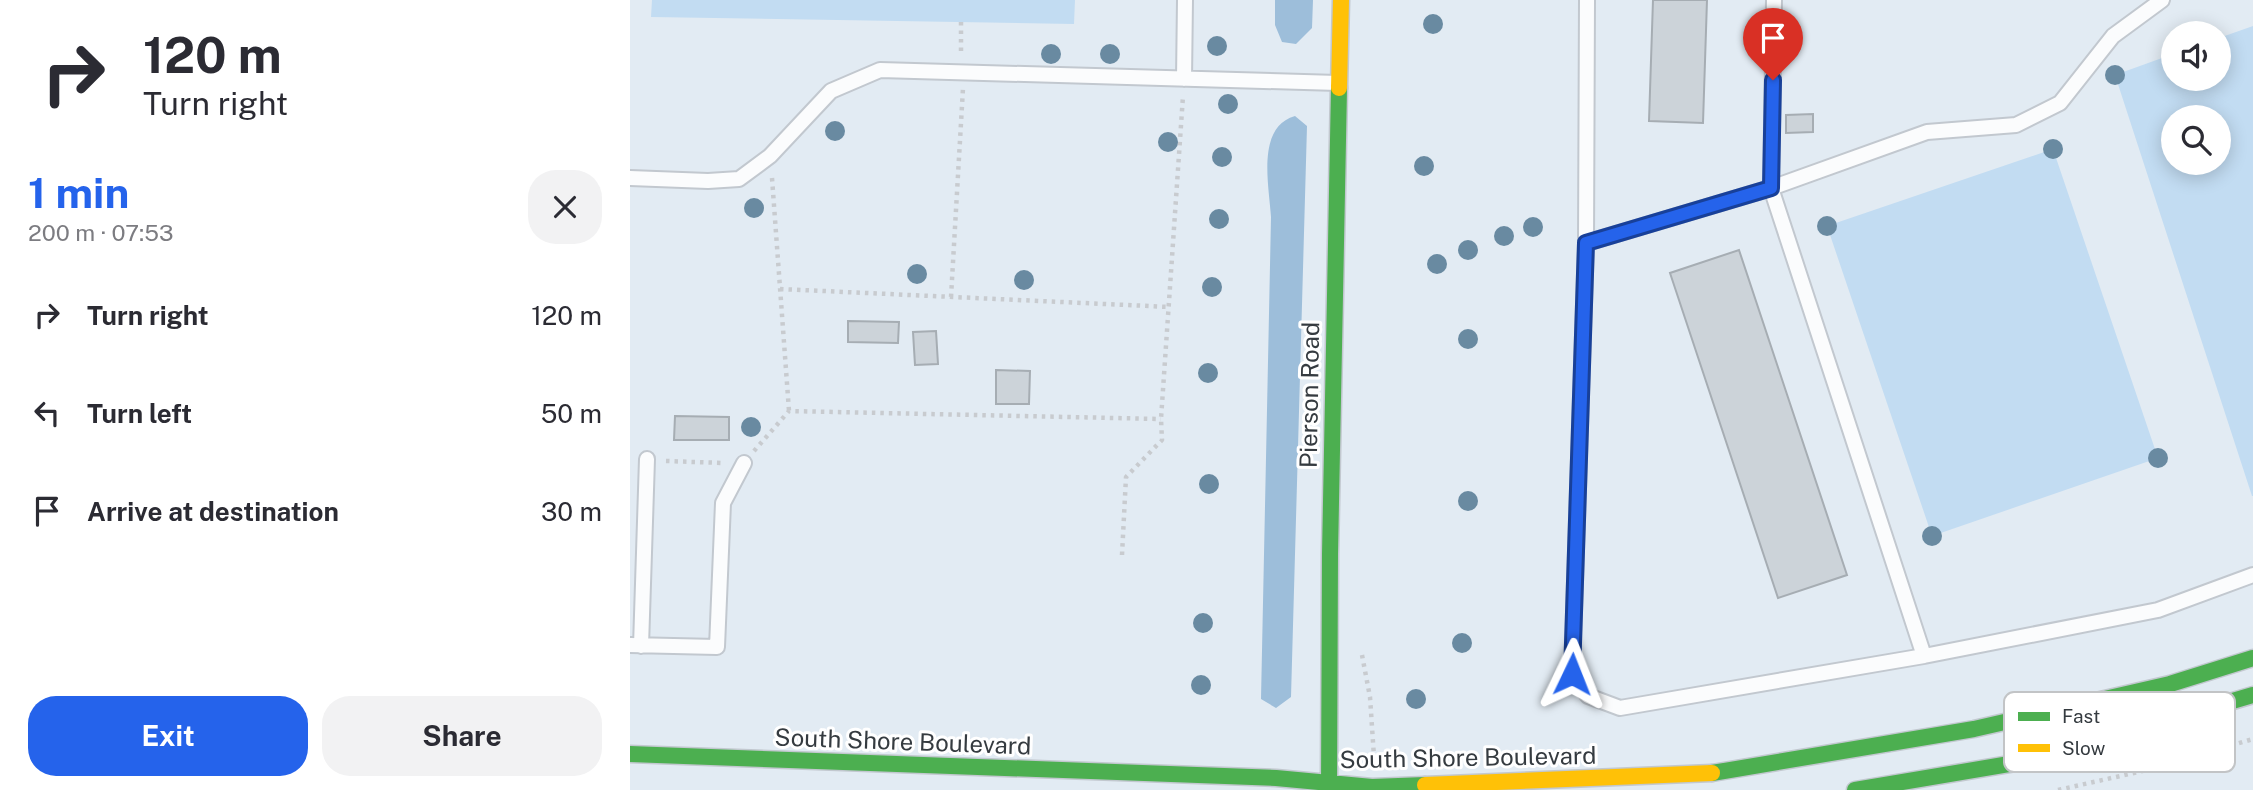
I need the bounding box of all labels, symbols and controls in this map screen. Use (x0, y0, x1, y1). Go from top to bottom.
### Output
pin (1743, 8, 1803, 80)
icon: arrive (1754, 19, 1792, 57)
map controls (2161, 21, 2231, 175)
button: sound (2161, 21, 2231, 91)
text: 120 m (143, 26, 282, 84)
icon: right (28, 28, 119, 119)
text: Turn right (143, 85, 288, 122)
button: search (2161, 105, 2231, 175)
text: 1 min (28, 168, 129, 217)
button: close (528, 170, 602, 244)
text: 200 m · 07:53 (28, 219, 173, 246)
icon: right (28, 296, 66, 334)
text: Turn right (87, 300, 209, 331)
text: 120 m (531, 300, 602, 331)
street label: Pierson Road (1294, 322, 1324, 468)
icon: left (28, 394, 66, 432)
text: Turn left (87, 398, 192, 429)
text: 50 m (541, 398, 602, 429)
icon: arrive (28, 492, 66, 530)
text: Arrive at destination (87, 496, 339, 527)
text: 30 m (541, 496, 602, 527)
position arrow (1535, 637, 1609, 711)
legend (2004, 692, 2235, 772)
button: Exit (28, 696, 308, 776)
button: Share (322, 696, 602, 776)
text: Fast (2062, 705, 2100, 727)
street label: South Shore Boulevard (774, 723, 1032, 759)
text: Slow (2062, 737, 2106, 759)
street label: South Shore Boulevard (1339, 741, 1597, 773)

